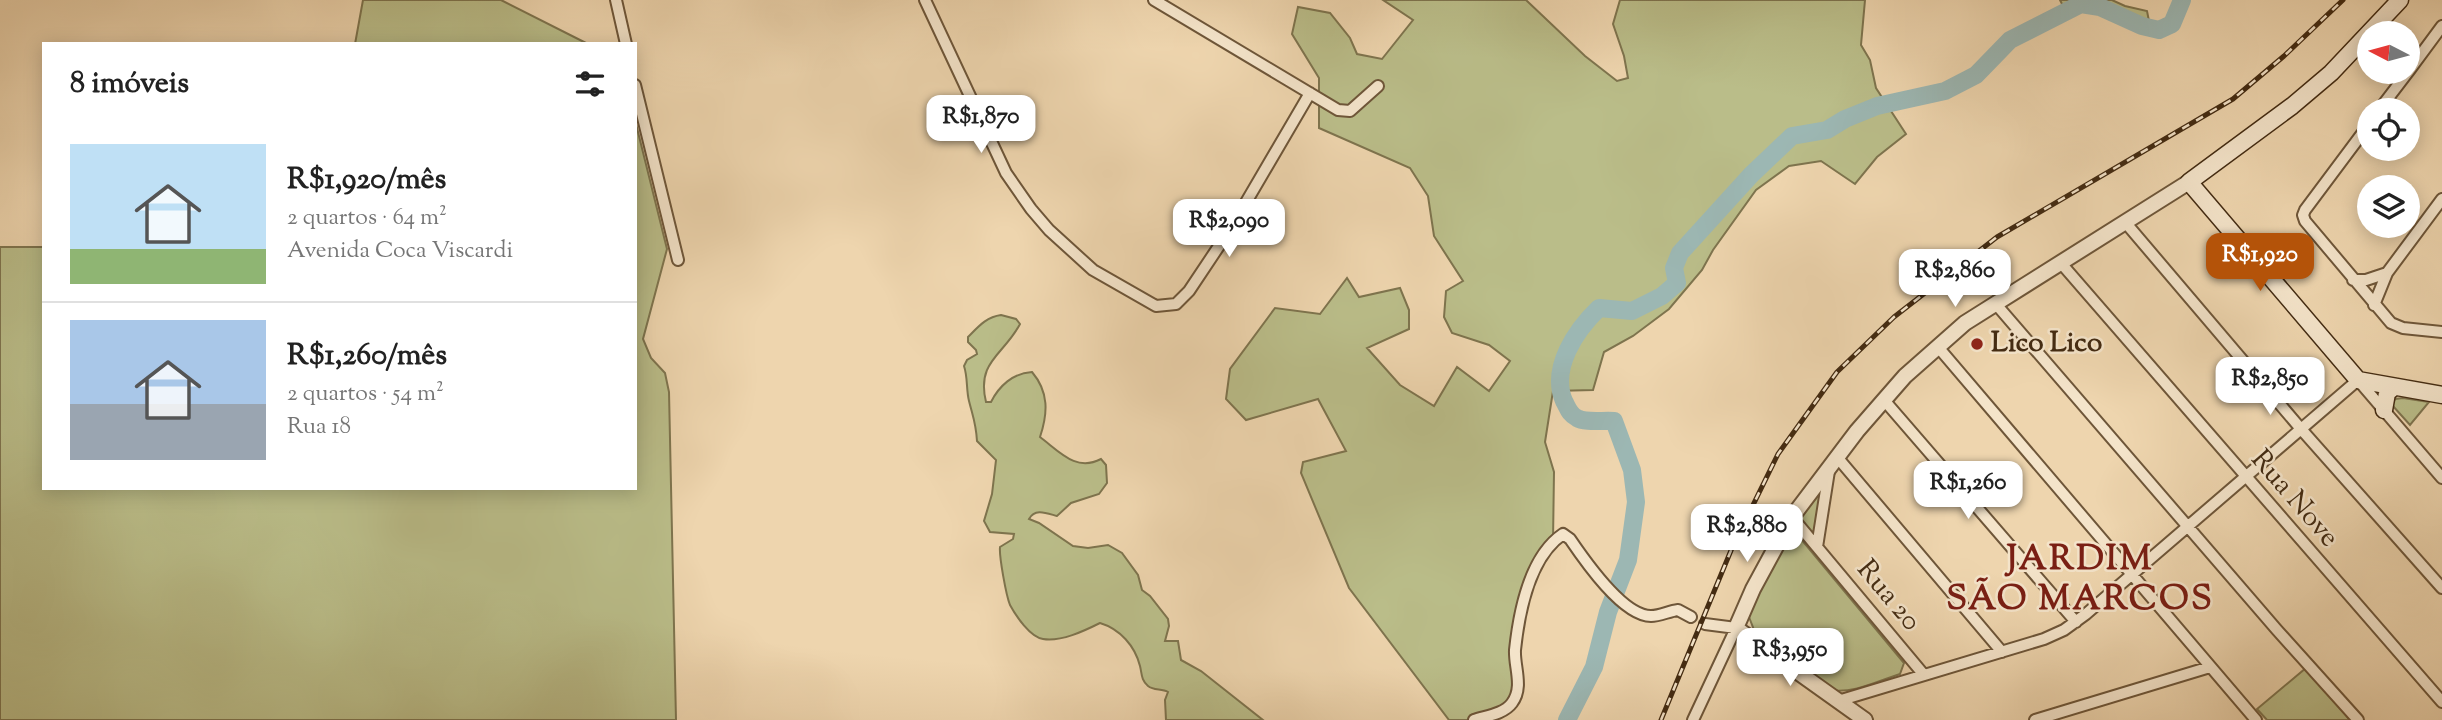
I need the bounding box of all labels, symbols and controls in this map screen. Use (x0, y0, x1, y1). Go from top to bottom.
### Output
north arrow (2357, 21, 2420, 84)
map controls (2357, 21, 2420, 238)
text: 8 imóveis (70, 63, 189, 106)
icon: filters (571, 65, 609, 103)
pin: R$1,870 (916, 96, 1046, 155)
button: locate (2357, 98, 2420, 161)
text: R$1,870 (942, 101, 1020, 134)
text: R$1,920/mês (287, 159, 446, 202)
icon: home (126, 172, 210, 256)
button: layers (2357, 175, 2420, 238)
pin: R$2,090 (1164, 200, 1294, 259)
text: 2 quartos · 64 m² (287, 202, 447, 235)
text: R$2,090 (1189, 205, 1269, 238)
pin: R$1,920 (2195, 233, 2325, 293)
text: Avenida Coca Viscardi (287, 235, 513, 268)
text: R$1,920 (2222, 239, 2298, 272)
pin: R$2,860 (1890, 250, 2020, 309)
text: R$2,860 (1915, 255, 1995, 288)
place label: Lico Lico (1991, 324, 2102, 364)
text: R$1,260/mês (287, 335, 447, 378)
marker: Lico Lico (1969, 336, 1985, 352)
icon: home (126, 348, 210, 432)
pin: R$2,850 (2205, 358, 2335, 417)
text: R$2,850 (2232, 363, 2308, 396)
text: 2 quartos · 54 m² (287, 378, 444, 411)
text: Rua 18 (287, 411, 351, 444)
street label: Rua Nove (2240, 441, 2348, 557)
pin: R$1,260 (1903, 462, 2033, 521)
text: R$1,260 (1930, 467, 2006, 500)
pin: R$2,880 (1682, 504, 1812, 564)
text: R$2,880 (1707, 510, 1787, 543)
district label: JARDIM SÃO MARCOS (1946, 535, 2214, 626)
street label: Rua 20 (1846, 552, 1930, 640)
pin: R$3,950 (1725, 628, 1855, 688)
text: R$3,950 (1753, 634, 1827, 667)

